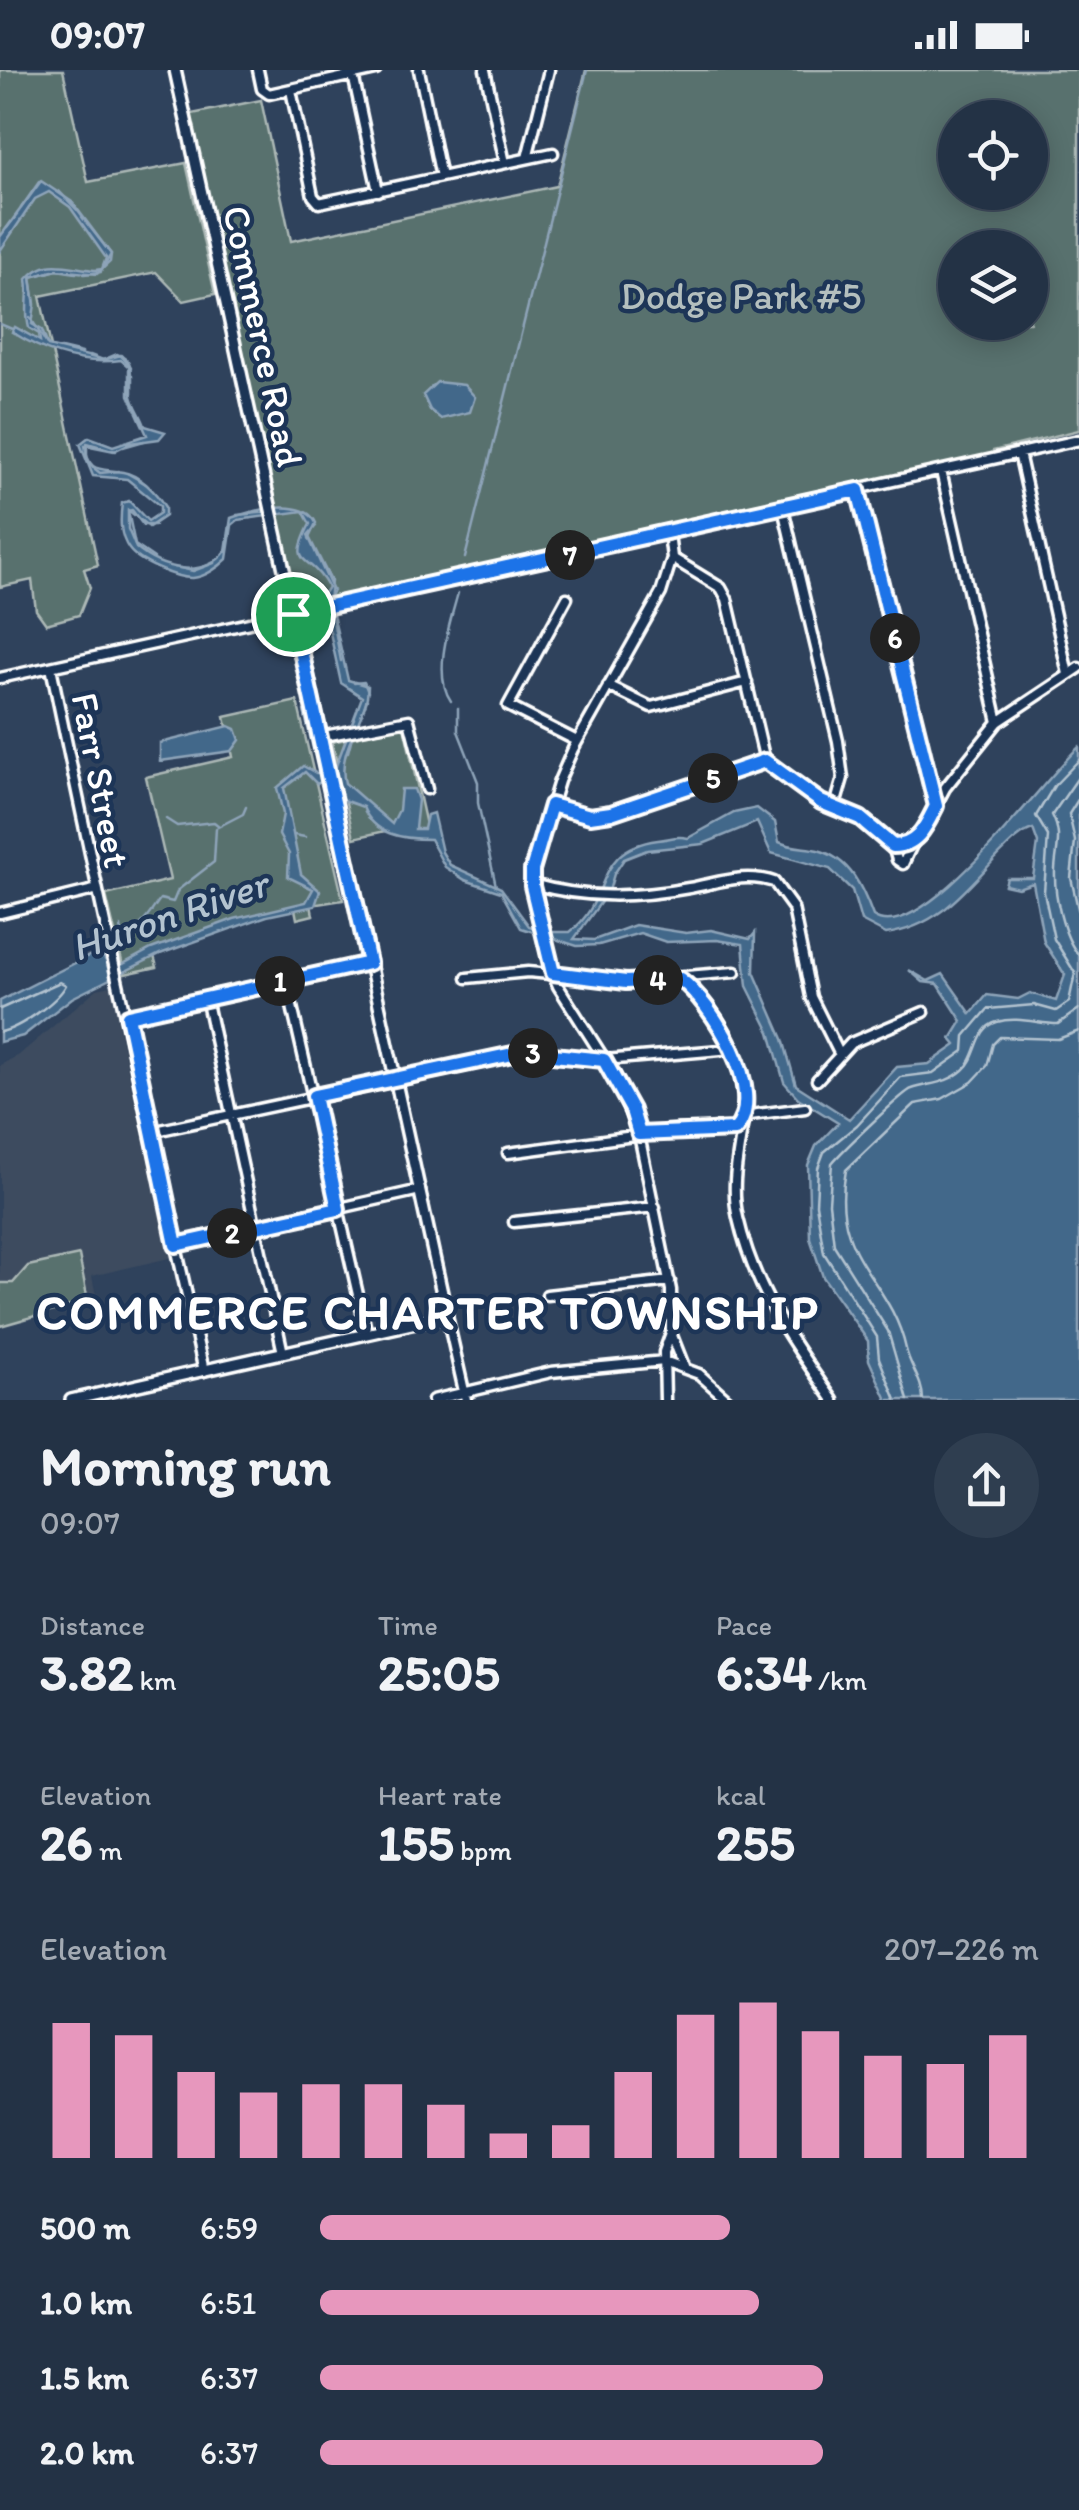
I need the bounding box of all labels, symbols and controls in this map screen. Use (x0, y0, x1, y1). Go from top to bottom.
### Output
text: 09:07 (50, 12, 145, 58)
map controls (938, 100, 1048, 340)
button: locate (938, 100, 1048, 210)
street label: Commerce Road (213, 201, 313, 471)
button: layers (938, 230, 1048, 340)
park label: Dodge Park #5 (621, 273, 861, 319)
pin: 7 (545, 530, 595, 580)
text: 7 (563, 538, 577, 572)
pin (251, 572, 336, 657)
icon: arrive (266, 587, 321, 642)
pin: 6 (870, 613, 920, 663)
text: 6 (888, 621, 902, 655)
street label: Farr Street (62, 689, 140, 871)
pin: 5 (688, 753, 738, 803)
text: 5 (706, 761, 720, 795)
water label: Huron River (64, 858, 278, 971)
pin: 4 (633, 955, 683, 1005)
pin: 1 (255, 956, 305, 1006)
text: 4 (650, 963, 666, 997)
text: 1 (274, 964, 287, 998)
pin: 3 (508, 1028, 558, 1078)
text: 3 (525, 1036, 541, 1070)
pin: 2 (207, 1208, 257, 1258)
text: 2 (225, 1216, 239, 1250)
district label: COMMERCE CHARTER TOWNSHIP (36, 1283, 820, 1341)
text: Morning run (40, 1433, 331, 1499)
button: share (934, 1433, 1039, 1538)
text: 09:07 (40, 1504, 120, 1542)
text: Distance (40, 1608, 145, 1642)
text: Time (378, 1608, 438, 1642)
text: Pace (716, 1608, 772, 1642)
text: 3.82 (40, 1642, 133, 1703)
text: 25:05 (378, 1642, 500, 1703)
text: 6:34 (716, 1642, 812, 1703)
text: km (133, 1663, 177, 1697)
text: /km (812, 1663, 867, 1697)
text: Elevation (40, 1778, 151, 1812)
text: Heart rate (378, 1778, 502, 1812)
text: kcal (716, 1778, 766, 1812)
text: 26 (40, 1812, 93, 1873)
text: 155 (378, 1812, 454, 1873)
text: 255 (716, 1812, 795, 1873)
text: m (93, 1833, 123, 1867)
text: bpm (454, 1833, 512, 1867)
text: Elevation (40, 1930, 167, 1968)
text: 207–226 m (884, 1930, 1039, 1968)
text: 500 m (40, 2209, 130, 2247)
text: 6:59 (200, 2209, 258, 2247)
text: 1.0 km (40, 2284, 132, 2322)
text: 6:51 (200, 2284, 256, 2322)
text: 1.5 km (40, 2359, 129, 2397)
text: 6:37 (200, 2359, 258, 2397)
text: 2.0 km (40, 2434, 134, 2472)
text: 6:37 (200, 2434, 258, 2472)

